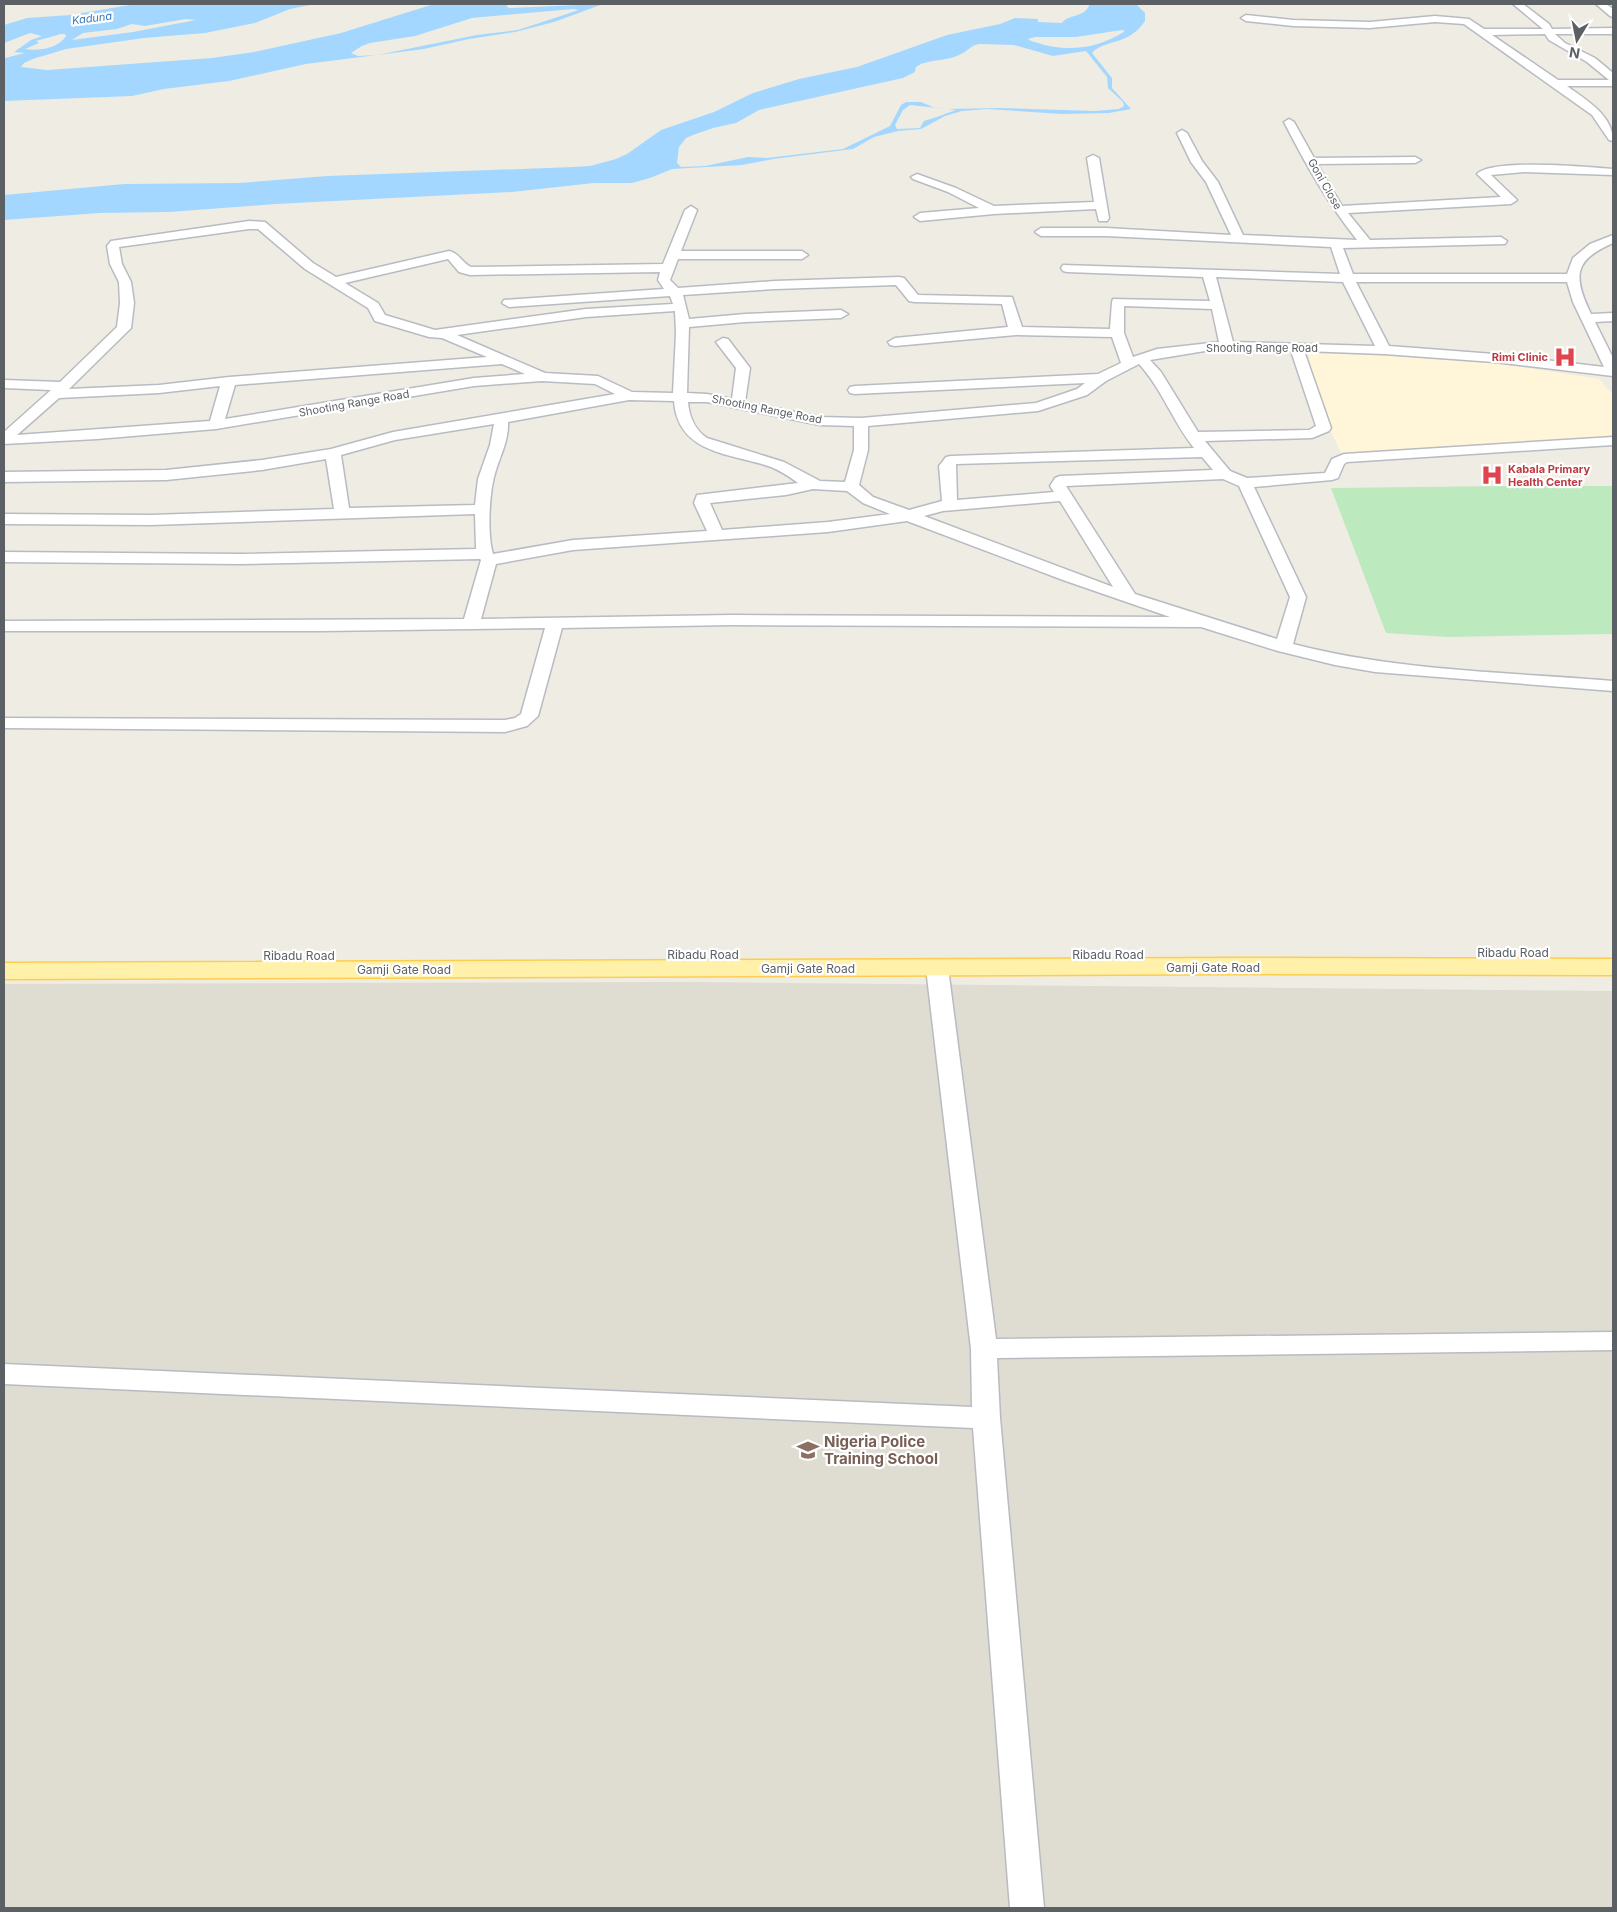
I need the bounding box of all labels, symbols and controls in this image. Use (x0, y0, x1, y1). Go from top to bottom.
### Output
water label: Kaduna (71, 9, 113, 27)
north arrow (1552, 15, 1602, 65)
text: N (1568, 44, 1581, 63)
street label: Goni Close (1305, 156, 1345, 212)
street label: Shooting Range Road (1206, 341, 1318, 355)
hospital icon: Rimi Clinic (1552, 344, 1578, 370)
place label: Rimi Clinic (1492, 350, 1549, 364)
street label: Shooting Range Road (298, 386, 410, 420)
street label: Shooting Range Road (711, 391, 823, 427)
hospital icon: Kabala Primary Health Center (1479, 462, 1505, 488)
place label: Kabala Primary Health Center (1508, 462, 1590, 489)
street label: Ribadu Road (1477, 945, 1549, 960)
street label: Ribadu Road (667, 947, 739, 962)
street label: Ribadu Road (1072, 947, 1144, 962)
street label: Ribadu Road (263, 948, 335, 963)
street label: Gamji Gate Road (1166, 960, 1260, 975)
street label: Gamji Gate Road (761, 961, 855, 976)
street label: Gamji Gate Road (357, 962, 451, 977)
place label: Nigeria Police Training School (824, 1432, 938, 1468)
school or university icon: Nigeria Police Training School (795, 1437, 821, 1463)

